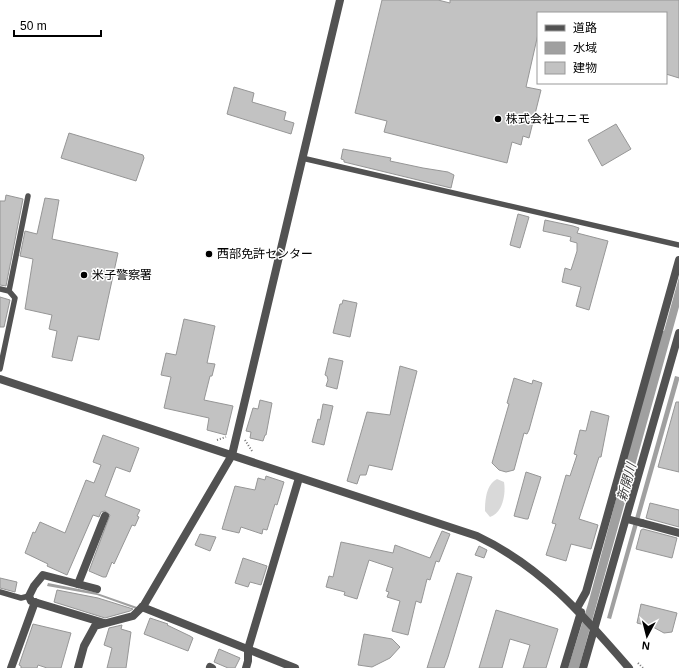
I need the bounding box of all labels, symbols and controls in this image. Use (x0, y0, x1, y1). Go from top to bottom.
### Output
scale bar (14, 12, 101, 38)
legend (537, 12, 667, 84)
text: 50 m (20, 19, 47, 33)
text: 道路 (573, 21, 597, 35)
text: 水域 (573, 41, 597, 55)
text: 建物 (573, 61, 597, 75)
place label: 株式会社ユニモ (506, 112, 590, 126)
marker: 株式会社ユニモ (493, 114, 503, 124)
place label: 西部免許センター (217, 247, 313, 261)
marker: 西部免許センター (204, 249, 214, 259)
place label: 米子警察署 (92, 268, 152, 282)
marker: 米子警察署 (79, 270, 89, 280)
water label: 新開川 (614, 459, 640, 503)
north arrow (627, 616, 667, 656)
text: N (641, 639, 650, 652)

